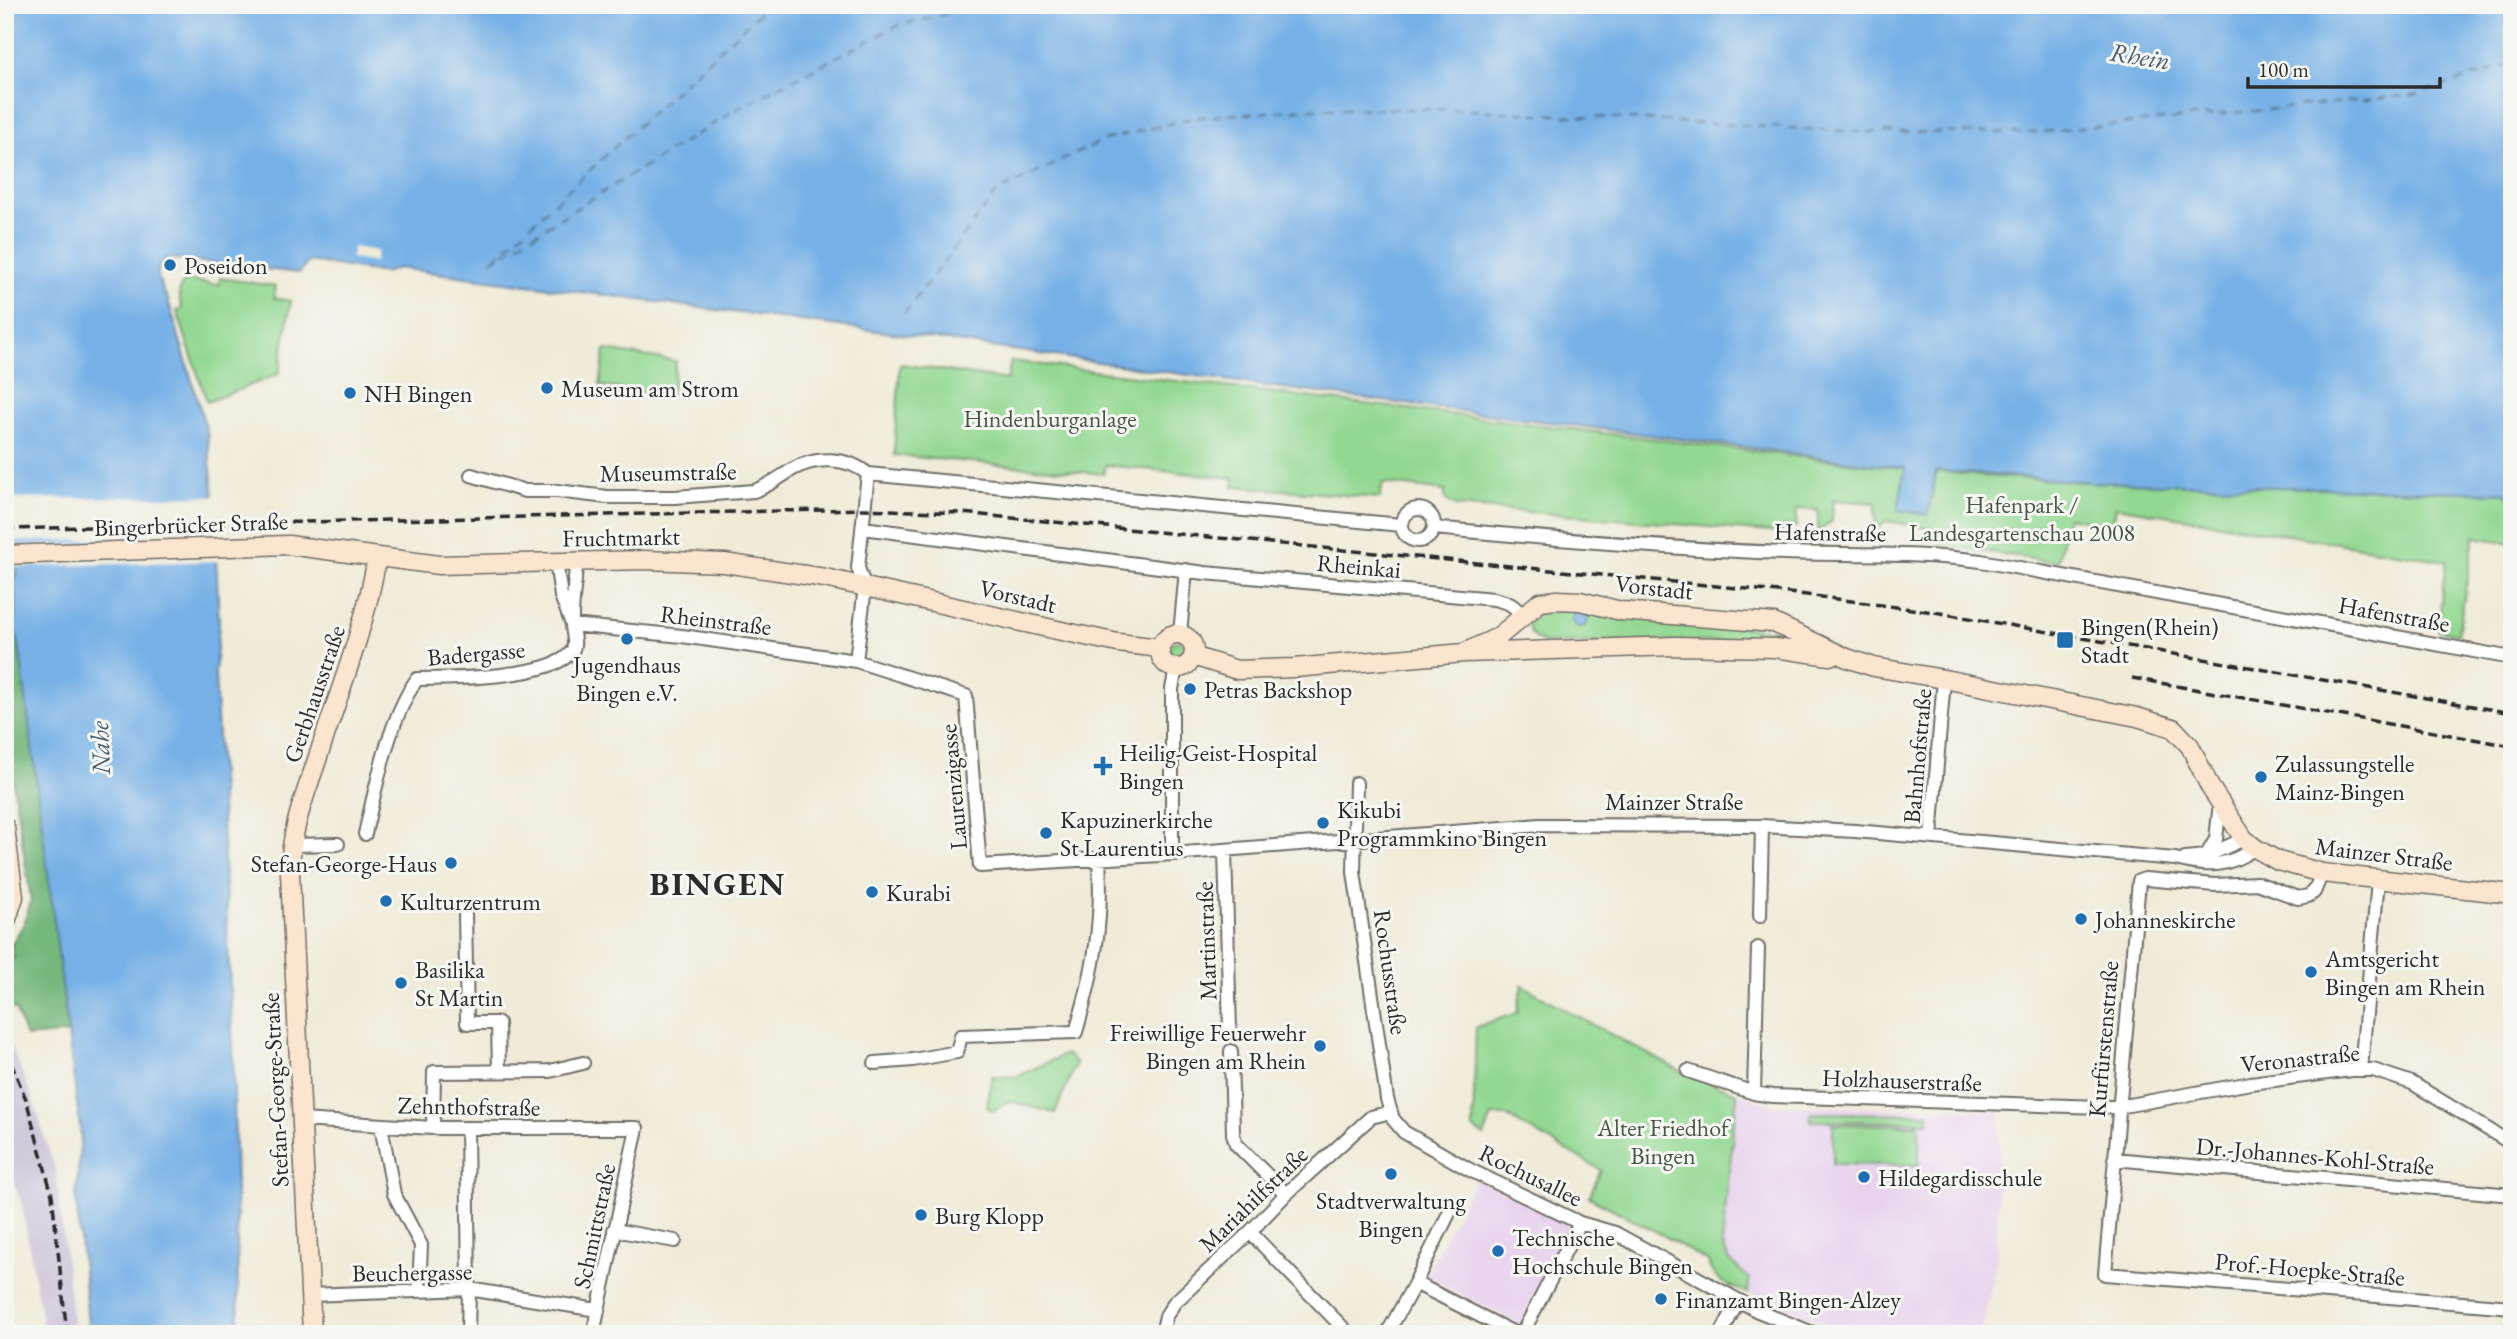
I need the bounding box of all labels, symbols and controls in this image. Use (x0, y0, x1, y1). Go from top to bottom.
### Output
water label: Rhein (2108, 34, 2172, 78)
scale bar (2248, 46, 2440, 90)
text: 100 m (2258, 56, 2309, 83)
place label: Poseidon (184, 250, 268, 281)
marker: Poseidon (162, 257, 178, 273)
place label: Museum am Strom (561, 373, 739, 404)
place label: NH Bingen (364, 378, 473, 409)
marker: Museum am Strom (539, 380, 555, 396)
marker: NH Bingen (342, 385, 358, 401)
park label: Hindenburganlage (963, 403, 1137, 434)
street label: Museumstraße (599, 455, 737, 489)
park label: Hafenpark / Landesgartenschau 2008 (1909, 489, 2135, 548)
street label: Bingerbrücker Straße (93, 505, 289, 543)
street label: Hafenstraße (1774, 516, 1886, 548)
street label: Fruchtmarkt (562, 520, 681, 554)
street label: Rheinkai (1316, 547, 1402, 585)
street label: Vorstadt (1614, 567, 1695, 607)
street label: Vorstadt (976, 572, 1060, 620)
street label: Hafenstraße (2336, 589, 2452, 639)
street label: Rheinstraße (659, 598, 773, 642)
place label: Bingen(Rhein) Stadt (2081, 611, 2219, 670)
street label: Gerbhausstraße (276, 621, 352, 767)
marker: Bingen(Rhein) Stadt (2055, 630, 2075, 650)
marker: Jugendhaus Bingen e.V. (619, 631, 635, 647)
street label: Badergasse (426, 633, 526, 673)
place label: Jugendhaus Bingen e.V. (571, 649, 681, 708)
place label: Petras Backshop (1204, 674, 1352, 705)
marker: Petras Backshop (1182, 681, 1198, 697)
street label: Bahnhofstraße (1896, 687, 1938, 825)
water label: Nahe (82, 719, 118, 777)
street label: Laurenzigasse (932, 723, 974, 851)
place label: Heilig-Geist-Hospital Bingen (1119, 737, 1317, 796)
place label: Zulassungstelle Mainz-Bingen (2275, 748, 2414, 807)
marker: Heilig-Geist-Hospital Bingen (1093, 756, 1113, 776)
marker: Zulassungstelle Mainz-Bingen (2253, 769, 2269, 785)
street label: Mainzer Straße (1605, 786, 1743, 817)
place label: Kikubi Programmkino Bingen (1337, 794, 1547, 853)
place label: Kapuzinerkirche St Laurentius (1060, 804, 1213, 863)
marker: Kikubi Programmkino Bingen (1315, 815, 1331, 831)
marker: Kapuzinerkirche St Laurentius (1038, 825, 1054, 841)
street label: Mainzer Straße (2314, 830, 2454, 878)
place label: Stefan-George-Haus (251, 848, 437, 879)
marker: Stefan-George-Haus (443, 855, 459, 871)
district label: BINGEN (650, 863, 786, 905)
place label: Kurabi (886, 877, 951, 908)
street label: Martinstraße (1188, 881, 1224, 1001)
marker: Kurabi (864, 884, 880, 900)
place label: Kulturzentrum (400, 886, 541, 917)
marker: Kulturzentrum (378, 893, 394, 909)
place label: Johanneskirche (2093, 904, 2236, 935)
street label: Rochusstraße (1367, 908, 1415, 1036)
marker: Johanneskirche (2073, 911, 2089, 927)
place label: Amtsgericht Bingen am Rhein (2324, 943, 2486, 1002)
place label: Basilika St Martin (415, 954, 504, 1013)
street label: Kurfürstenstraße (2081, 959, 2125, 1119)
marker: Amtsgericht Bingen am Rhein (2303, 964, 2319, 980)
marker: Basilika St Martin (393, 975, 409, 991)
street label: Stefan-George-Straße (254, 992, 296, 1188)
place label: Freiwillige Feuerwehr Bingen am Rhein (1110, 1017, 1306, 1076)
street label: Veronastraße (2239, 1036, 2361, 1080)
marker: Freiwillige Feuerwehr Bingen am Rhein (1312, 1038, 1328, 1054)
street label: Holzhauserstraße (1822, 1062, 1982, 1098)
street label: Zehnthofstraße (397, 1089, 541, 1123)
park label: Alter Friedhof Bingen (1596, 1112, 1732, 1171)
street label: Dr.-Johannes-Kohl-Straße (2195, 1130, 2435, 1182)
street label: Rochusallee (1474, 1137, 1588, 1213)
street label: Mariahilfstraße (1192, 1139, 1314, 1259)
street label: Schmittstraße (566, 1161, 622, 1291)
place label: Hildegardisschule (1878, 1162, 2042, 1193)
marker: Stadtverwaltung Bingen (1383, 1166, 1399, 1182)
marker: Hildegardisschule (1856, 1169, 1872, 1185)
place label: Stadtverwaltung Bingen (1316, 1185, 1467, 1244)
place label: Burg Klopp (935, 1200, 1044, 1231)
marker: Burg Klopp (913, 1207, 929, 1223)
place label: Technische Hochschule Bingen (1512, 1222, 1693, 1281)
marker: Technische Hochschule Bingen (1490, 1243, 1506, 1259)
street label: Prof.-Hoepke-Straße (2214, 1245, 2406, 1293)
street label: Beuchergasse (351, 1255, 473, 1289)
place label: Finanzamt Bingen-Alzey (1675, 1284, 1901, 1315)
marker: Finanzamt Bingen-Alzey (1653, 1291, 1669, 1307)

